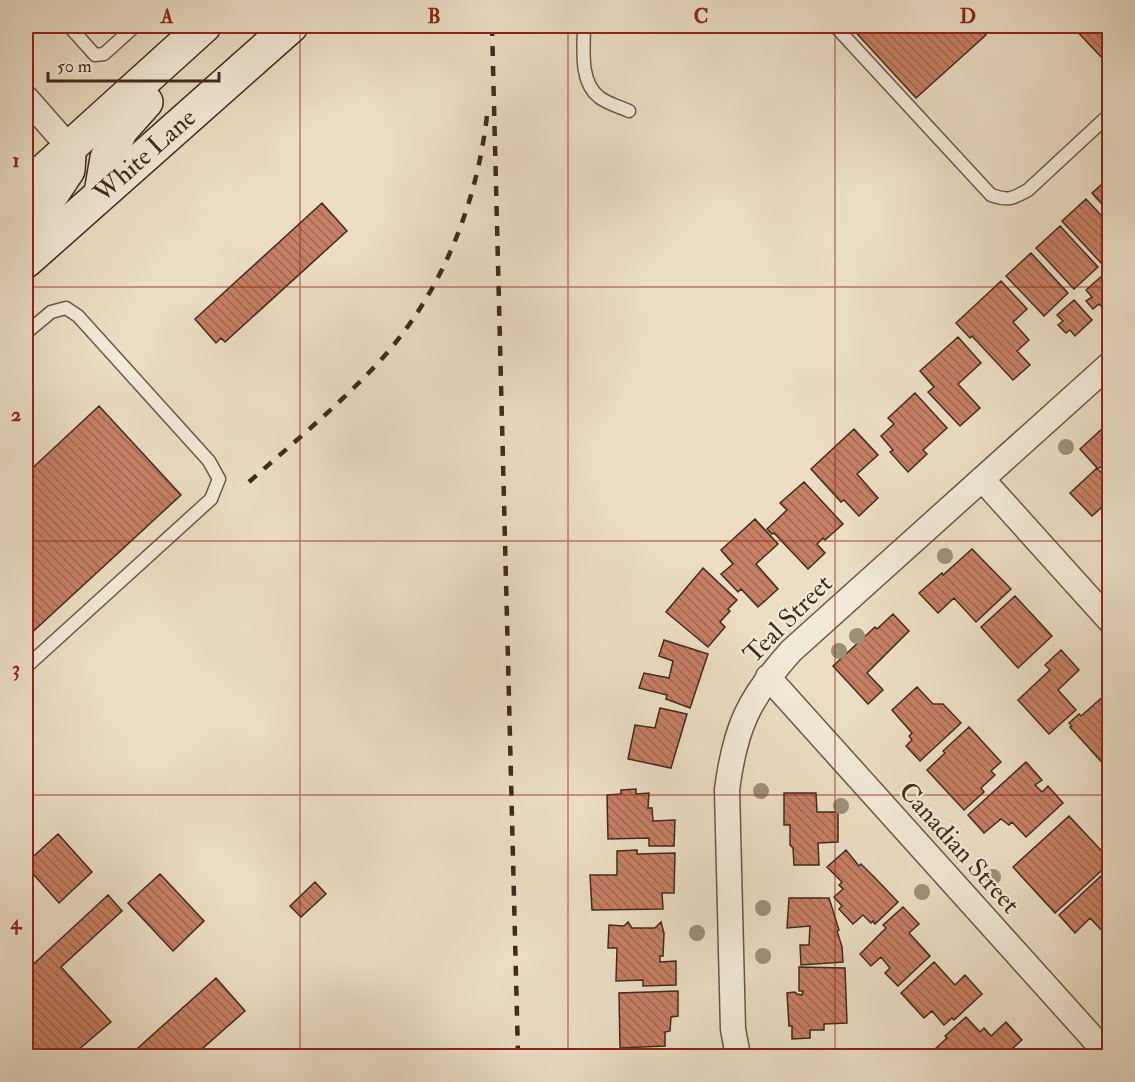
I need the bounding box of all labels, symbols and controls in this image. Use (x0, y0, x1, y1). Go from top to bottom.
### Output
text: A (160, 4, 174, 29)
text: B (427, 4, 441, 29)
text: C (694, 4, 708, 29)
text: D (960, 4, 976, 29)
scale bar (48, 45, 219, 83)
text: 50 m (57, 55, 92, 78)
street label: White Lane (87, 102, 203, 210)
text: 1 (12, 148, 20, 173)
text: 2 (11, 402, 21, 427)
street label: Teal Street (737, 568, 839, 670)
text: 3 (12, 656, 20, 681)
street label: Canadian Street (892, 776, 1026, 920)
text: 4 (10, 910, 23, 935)

